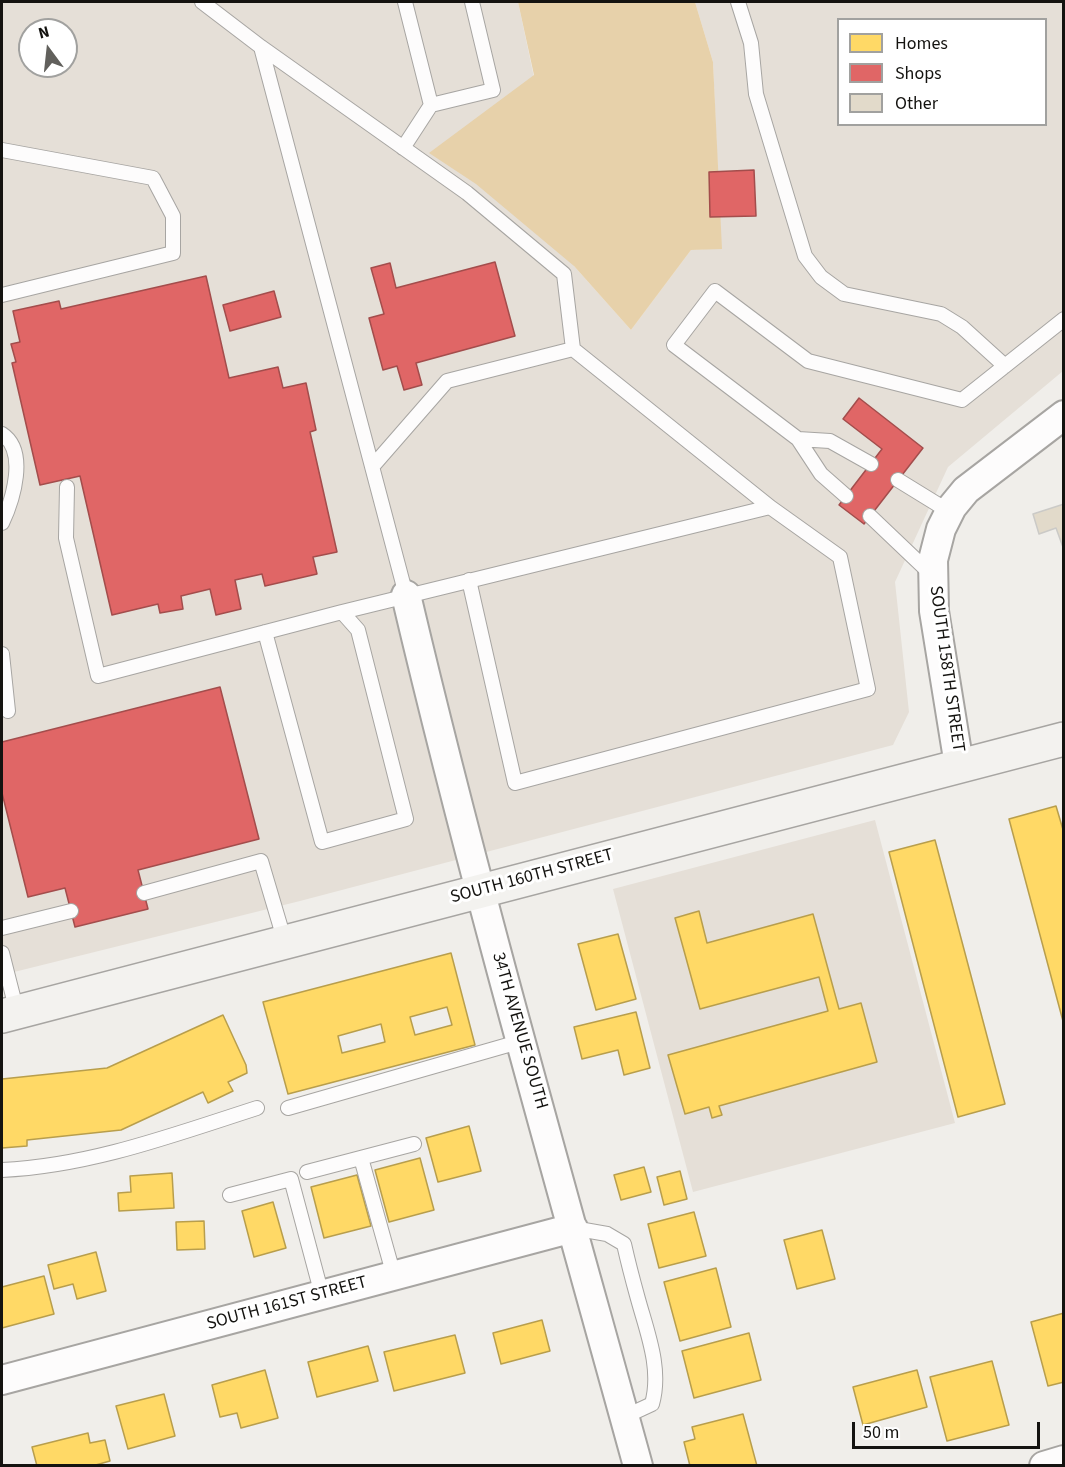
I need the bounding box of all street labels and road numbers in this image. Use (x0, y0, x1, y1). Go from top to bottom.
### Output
street label: SOUTH 158TH STREET (924, 584, 968, 754)
street label: SOUTH 160TH STREET (448, 845, 616, 909)
street label: 34TH AVENUE SOUTH (486, 950, 552, 1112)
street label: SOUTH 161ST STREET (204, 1272, 370, 1336)

